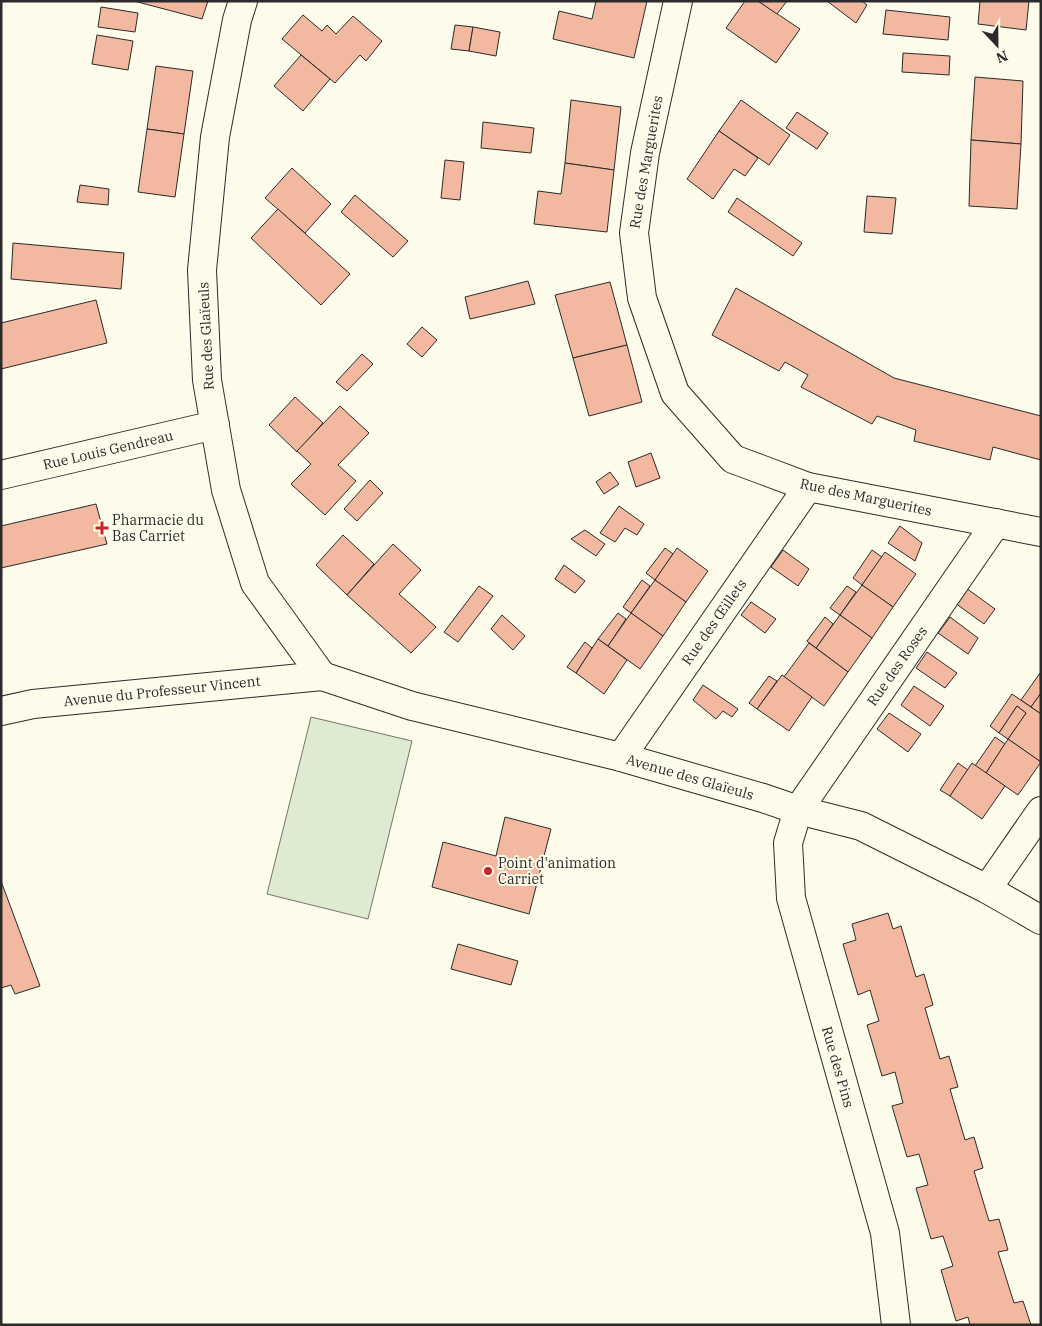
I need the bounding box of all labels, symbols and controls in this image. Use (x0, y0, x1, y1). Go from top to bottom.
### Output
north arrow (972, 20, 1022, 70)
text: N (993, 47, 1010, 67)
street label: Rue des Marguerites (625, 94, 667, 230)
street label: Rue des Glaïeuls (194, 281, 218, 391)
street label: Rue Louis Gendreau (41, 426, 175, 474)
street label: Rue des Marguerites (798, 474, 934, 520)
place label: Pharmacie du Bas Carriet (112, 511, 204, 545)
marker: Pharmacie du Bas Carriet (96, 522, 108, 534)
street label: Rue des Œillets (678, 575, 750, 669)
street label: Rue des Roses (863, 623, 931, 709)
street label: Avenue du Professeur Vincent (63, 672, 261, 710)
street label: Avenue des Glaïeuls (624, 750, 756, 804)
place label: Point d'animation Carriet (498, 854, 616, 888)
marker: Point d'animation Carriet (482, 865, 494, 877)
street label: Rue des Pins (818, 1024, 858, 1110)

